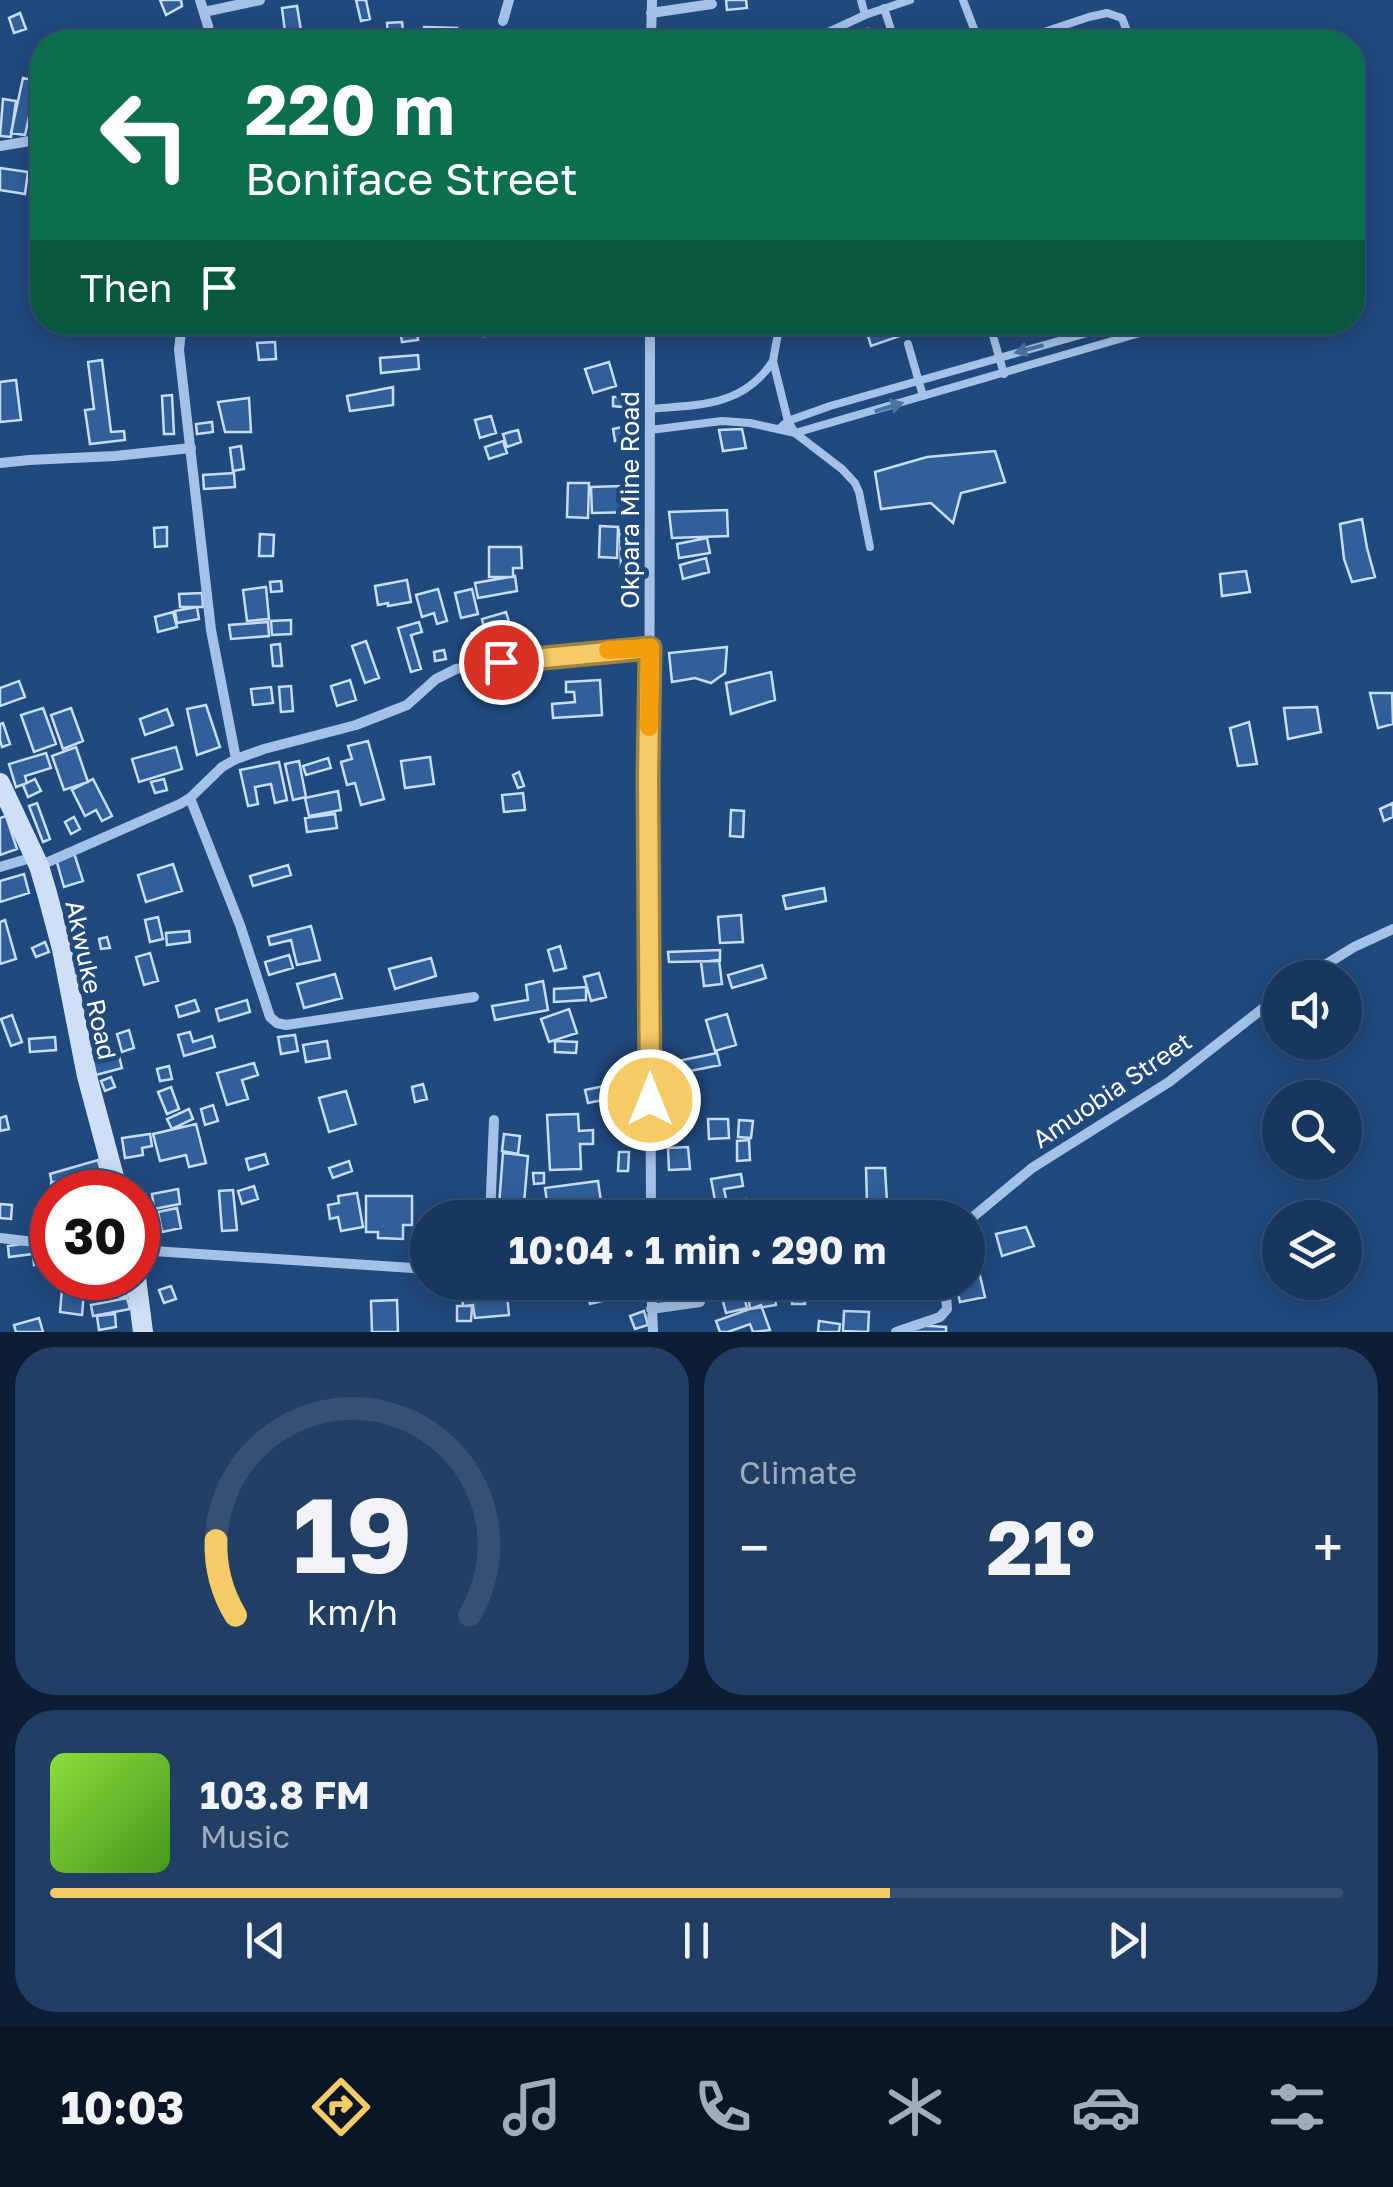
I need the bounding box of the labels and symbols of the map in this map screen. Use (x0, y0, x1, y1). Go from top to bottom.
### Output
one-way arrow (1013, 342, 1044, 358)
street label: Okpara Mine Road (614, 391, 645, 609)
one-way arrow (874, 398, 904, 413)
pin (459, 620, 544, 705)
street label: Akwuke Road (59, 897, 124, 1062)
street label: Amuobia Street (1026, 1025, 1197, 1154)
position arrow (598, 1048, 702, 1152)
speed limit sign: 30 (30, 1170, 160, 1300)

